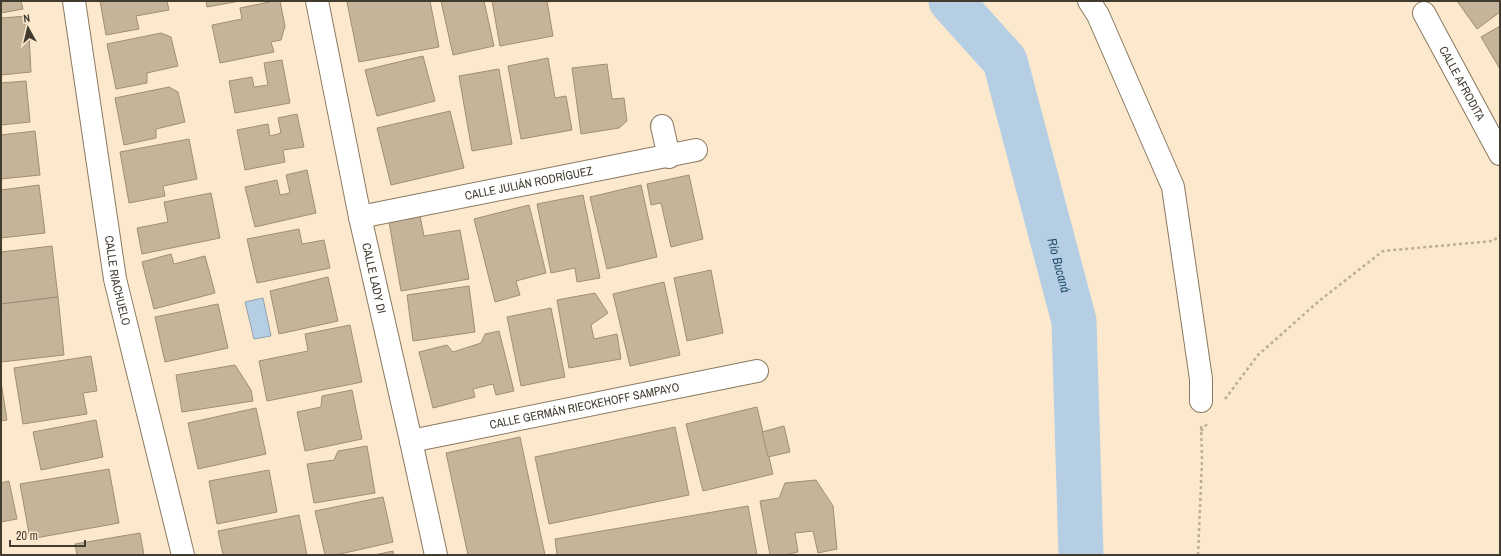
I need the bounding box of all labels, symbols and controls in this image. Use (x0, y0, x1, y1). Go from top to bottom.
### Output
north arrow (8, 8, 48, 48)
text: N (22, 11, 31, 25)
street label: CALLE AFRODITA (1435, 43, 1489, 124)
street label: CALLE JULIÁN RODRÍGUEZ (463, 163, 594, 204)
street label: CALLE RIACHUELO (101, 235, 134, 328)
water label: Río Bucaná (1044, 236, 1075, 294)
street label: CALLE LADY DI (358, 241, 390, 315)
street label: CALLE GERMÁN RIECKEHOFF SAMPAYO (488, 379, 681, 433)
scale bar (10, 522, 85, 548)
text: 20 m (16, 528, 38, 544)

